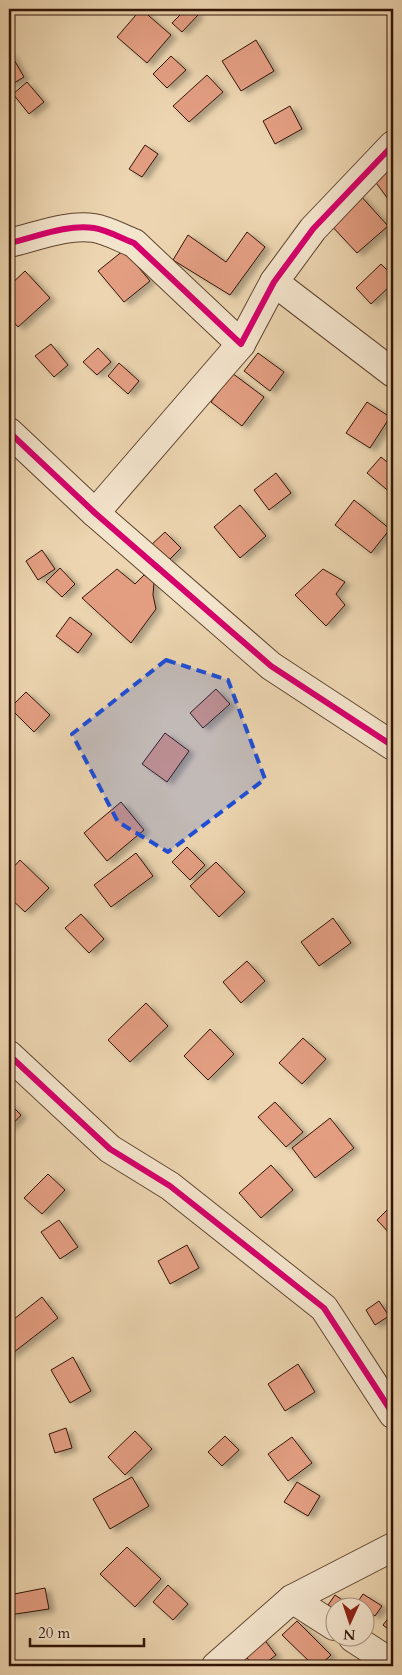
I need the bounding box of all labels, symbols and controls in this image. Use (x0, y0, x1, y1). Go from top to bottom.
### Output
north arrow (324, 1598, 374, 1648)
scale bar (30, 1615, 144, 1647)
text: 20 m (38, 1623, 70, 1643)
text: N (343, 1625, 356, 1644)

